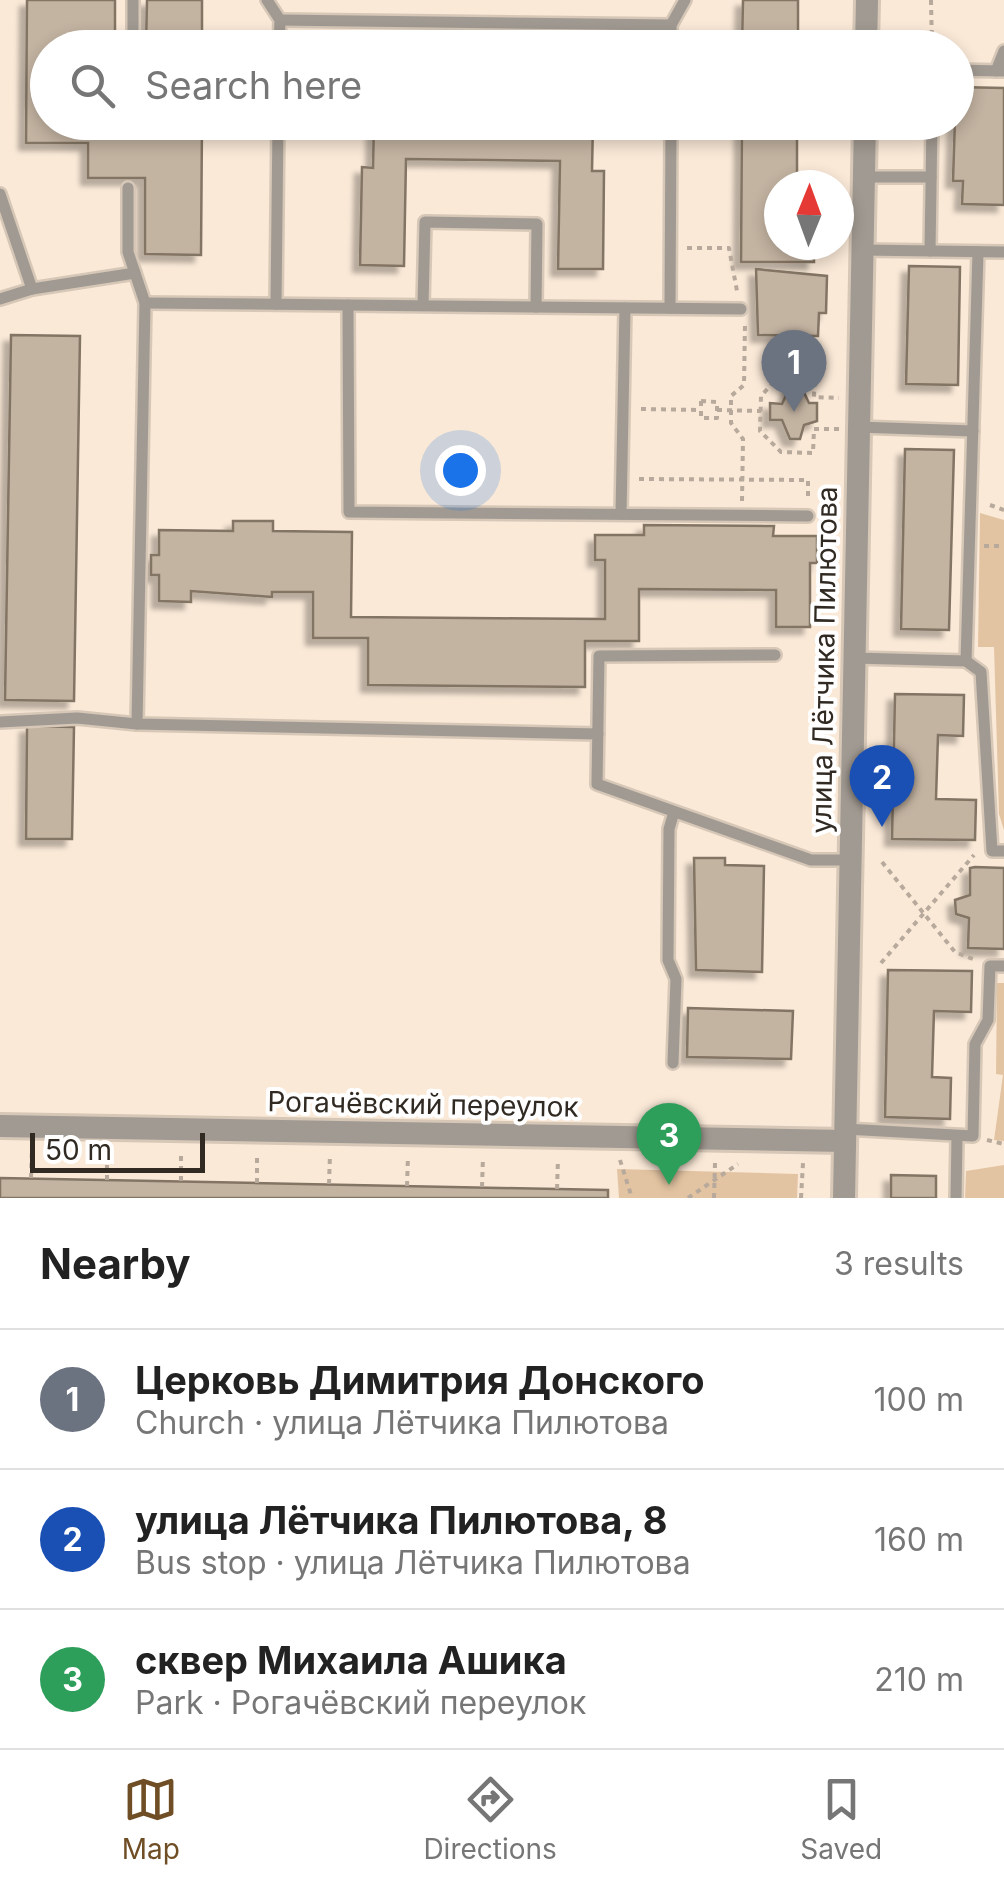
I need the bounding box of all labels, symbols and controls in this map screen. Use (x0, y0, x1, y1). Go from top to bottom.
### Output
search box (30, 30, 974, 140)
icon: search (65, 58, 120, 113)
text: Search here (145, 62, 362, 108)
north arrow (764, 170, 854, 260)
pin: 1 (762, 330, 826, 412)
your location (435, 445, 486, 496)
street label: улица Лётчика Пилютова (804, 486, 844, 834)
pin: 2 (850, 744, 914, 827)
street label: Рогачёвский переулок (267, 1084, 579, 1124)
pin: 3 (636, 1102, 702, 1185)
scale bar (30, 1128, 205, 1172)
text: 50 m (45, 1133, 112, 1167)
text: Nearby (40, 1238, 191, 1289)
text: 3 results (834, 1244, 964, 1283)
text: Церковь Димитрия Донского (135, 1357, 705, 1403)
text: 1 (66, 1380, 79, 1419)
text: 100 m (874, 1380, 964, 1419)
text: Church · улица Лётчика Пилютова (135, 1403, 669, 1442)
text: улица Лётчика Пилютова, 8 (135, 1497, 667, 1543)
text: 2 (62, 1520, 83, 1559)
text: 160 m (874, 1520, 964, 1559)
text: Bus stop · улица Лётчика Пилютова (135, 1543, 691, 1582)
text: сквер Михаила Ашика (135, 1637, 567, 1683)
text: 3 (62, 1660, 83, 1699)
text: 210 m (874, 1660, 964, 1699)
text: Park · Рогачёвский переулок (135, 1683, 586, 1722)
tab: Map (122, 1772, 180, 1866)
tab: Directions (423, 1772, 557, 1866)
tab: Saved (800, 1772, 882, 1866)

